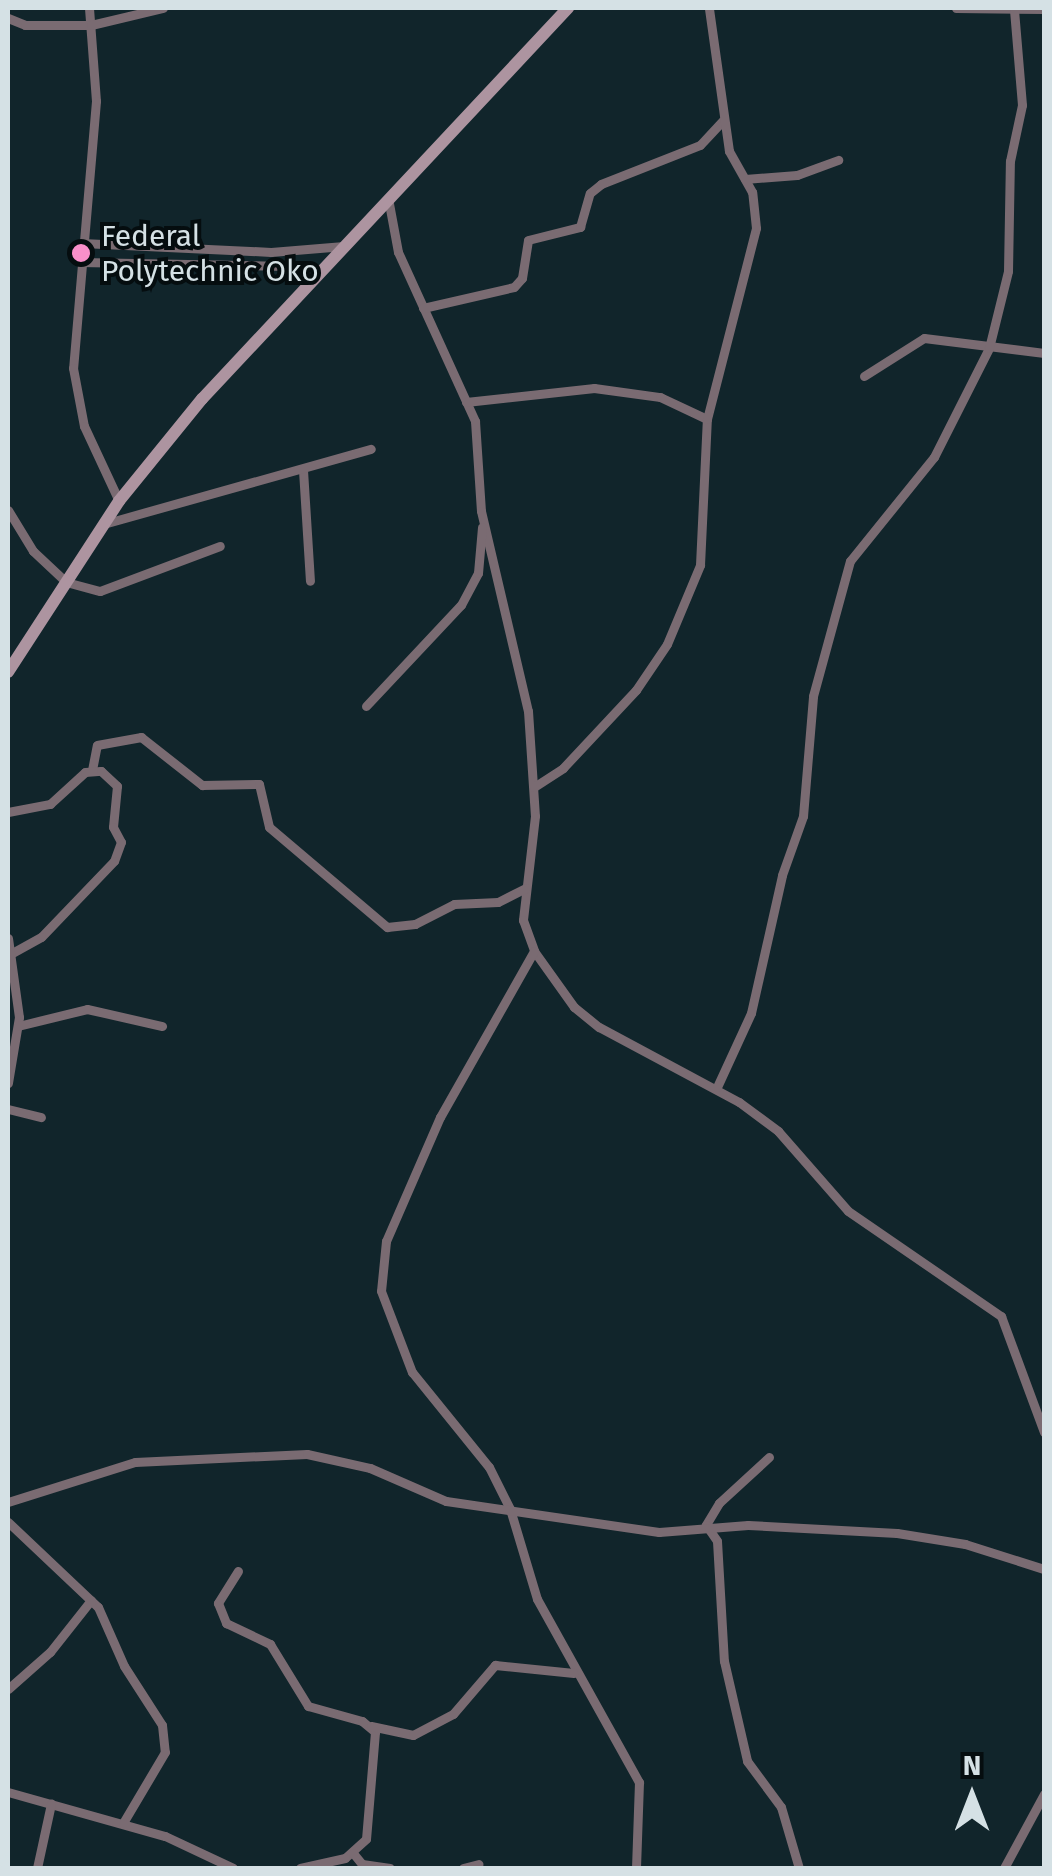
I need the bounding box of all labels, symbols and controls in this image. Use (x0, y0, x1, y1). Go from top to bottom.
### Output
place label: Federal Polytechnic Oko (101, 218, 319, 288)
marker: Federal Polytechnic Oko (70, 242, 92, 264)
north arrow (922, 1746, 1022, 1846)
text: N (963, 1749, 981, 1782)

